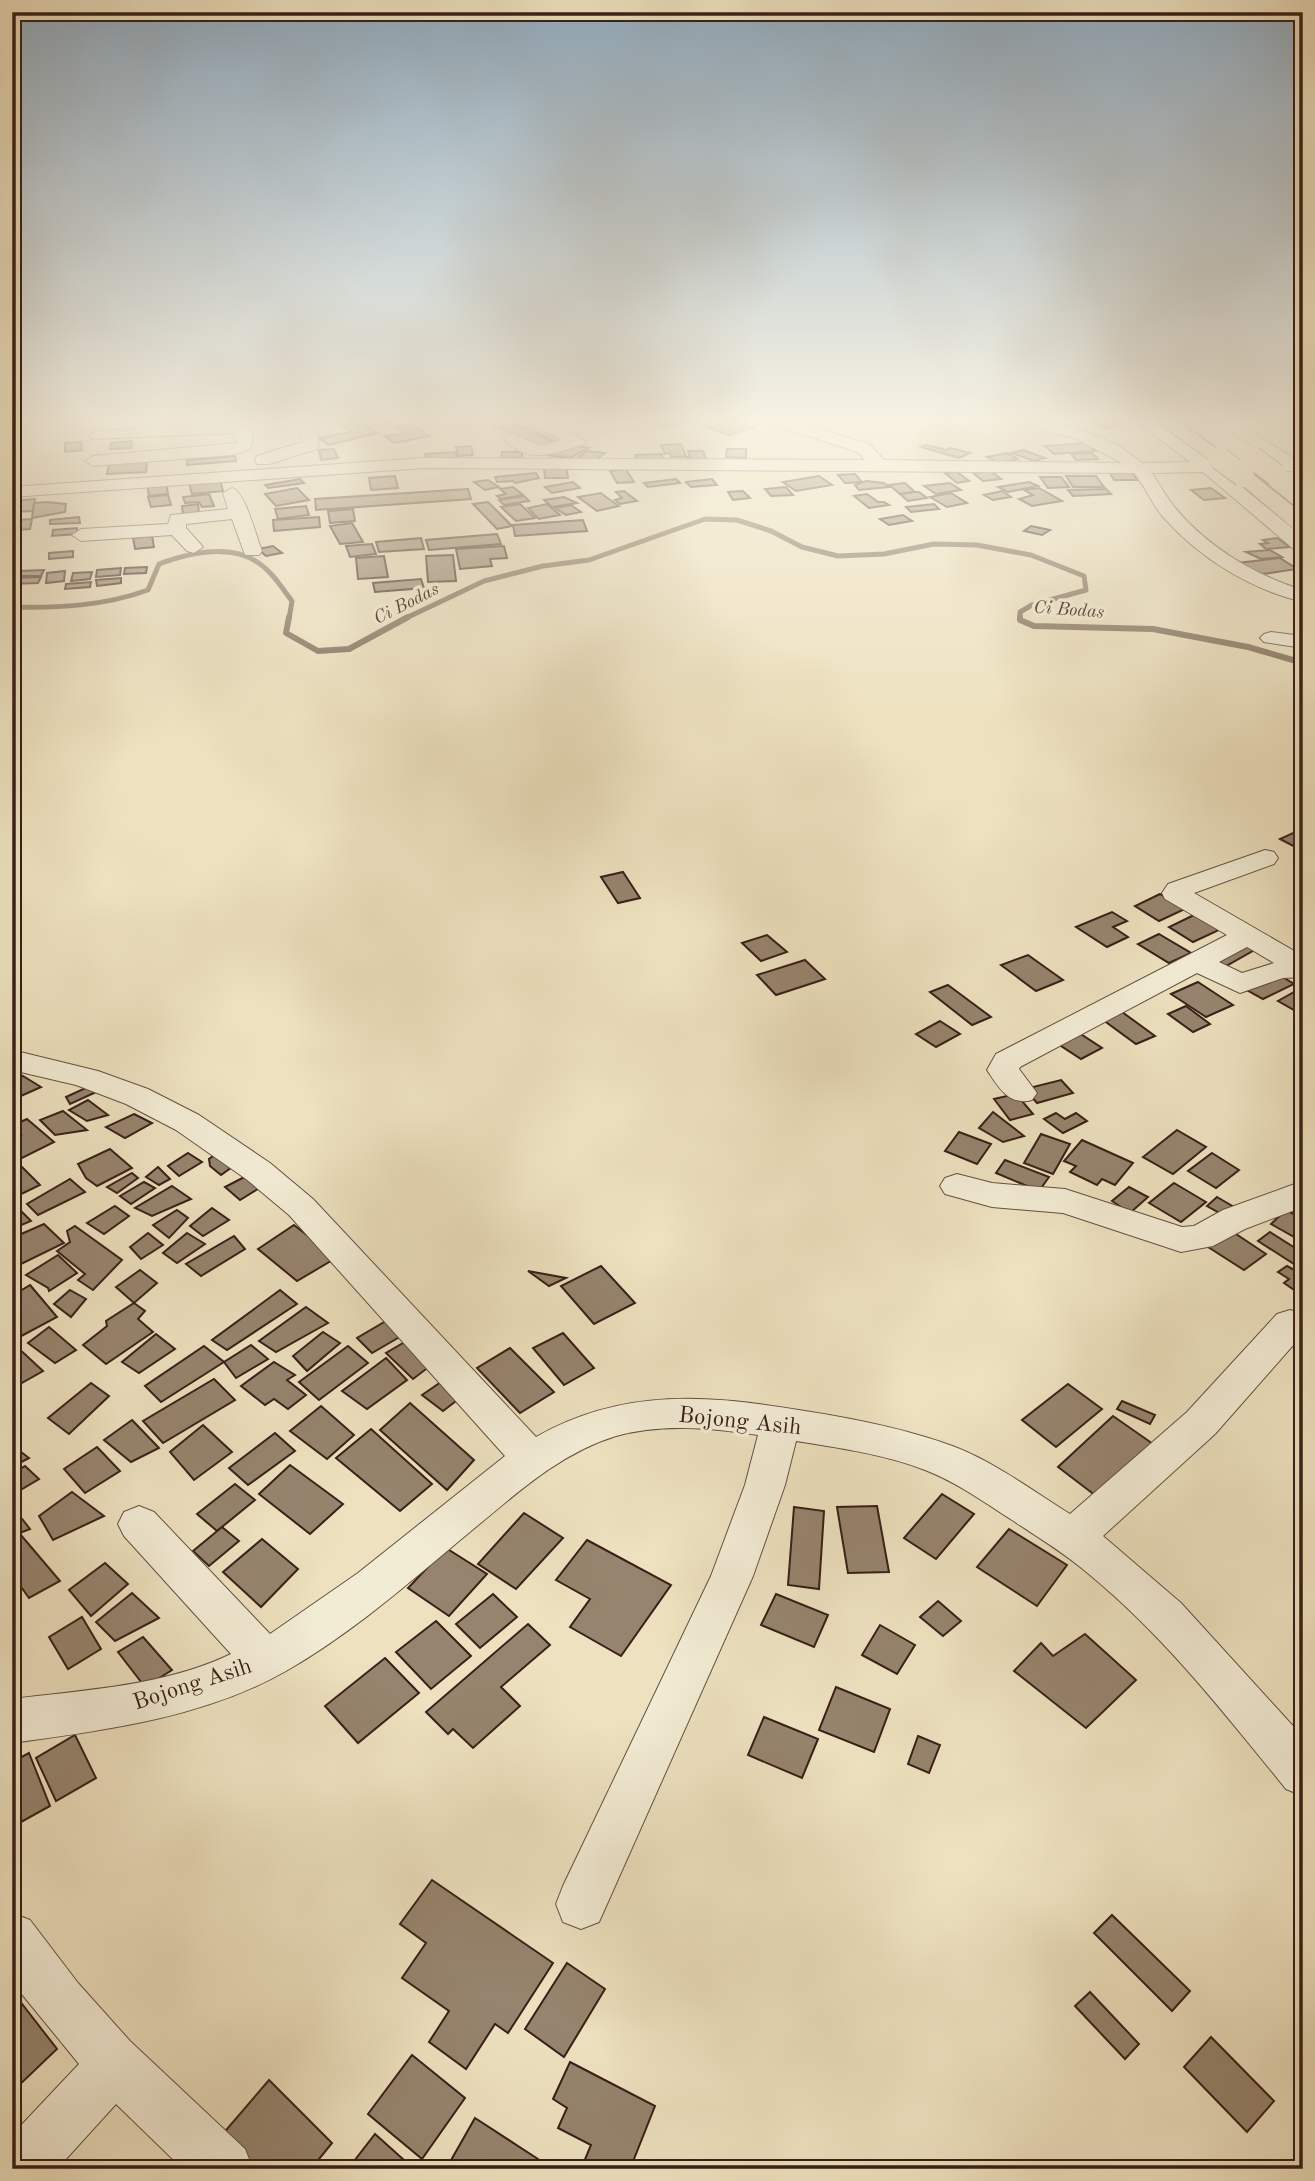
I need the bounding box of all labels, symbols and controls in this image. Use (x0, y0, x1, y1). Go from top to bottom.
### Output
water label: Ci Bodas (371, 580, 442, 628)
water label: Ci Bodas (1033, 599, 1105, 621)
street label: Bojong Asih (677, 1404, 803, 1439)
street label: Bojong Asih (130, 1654, 255, 1714)

